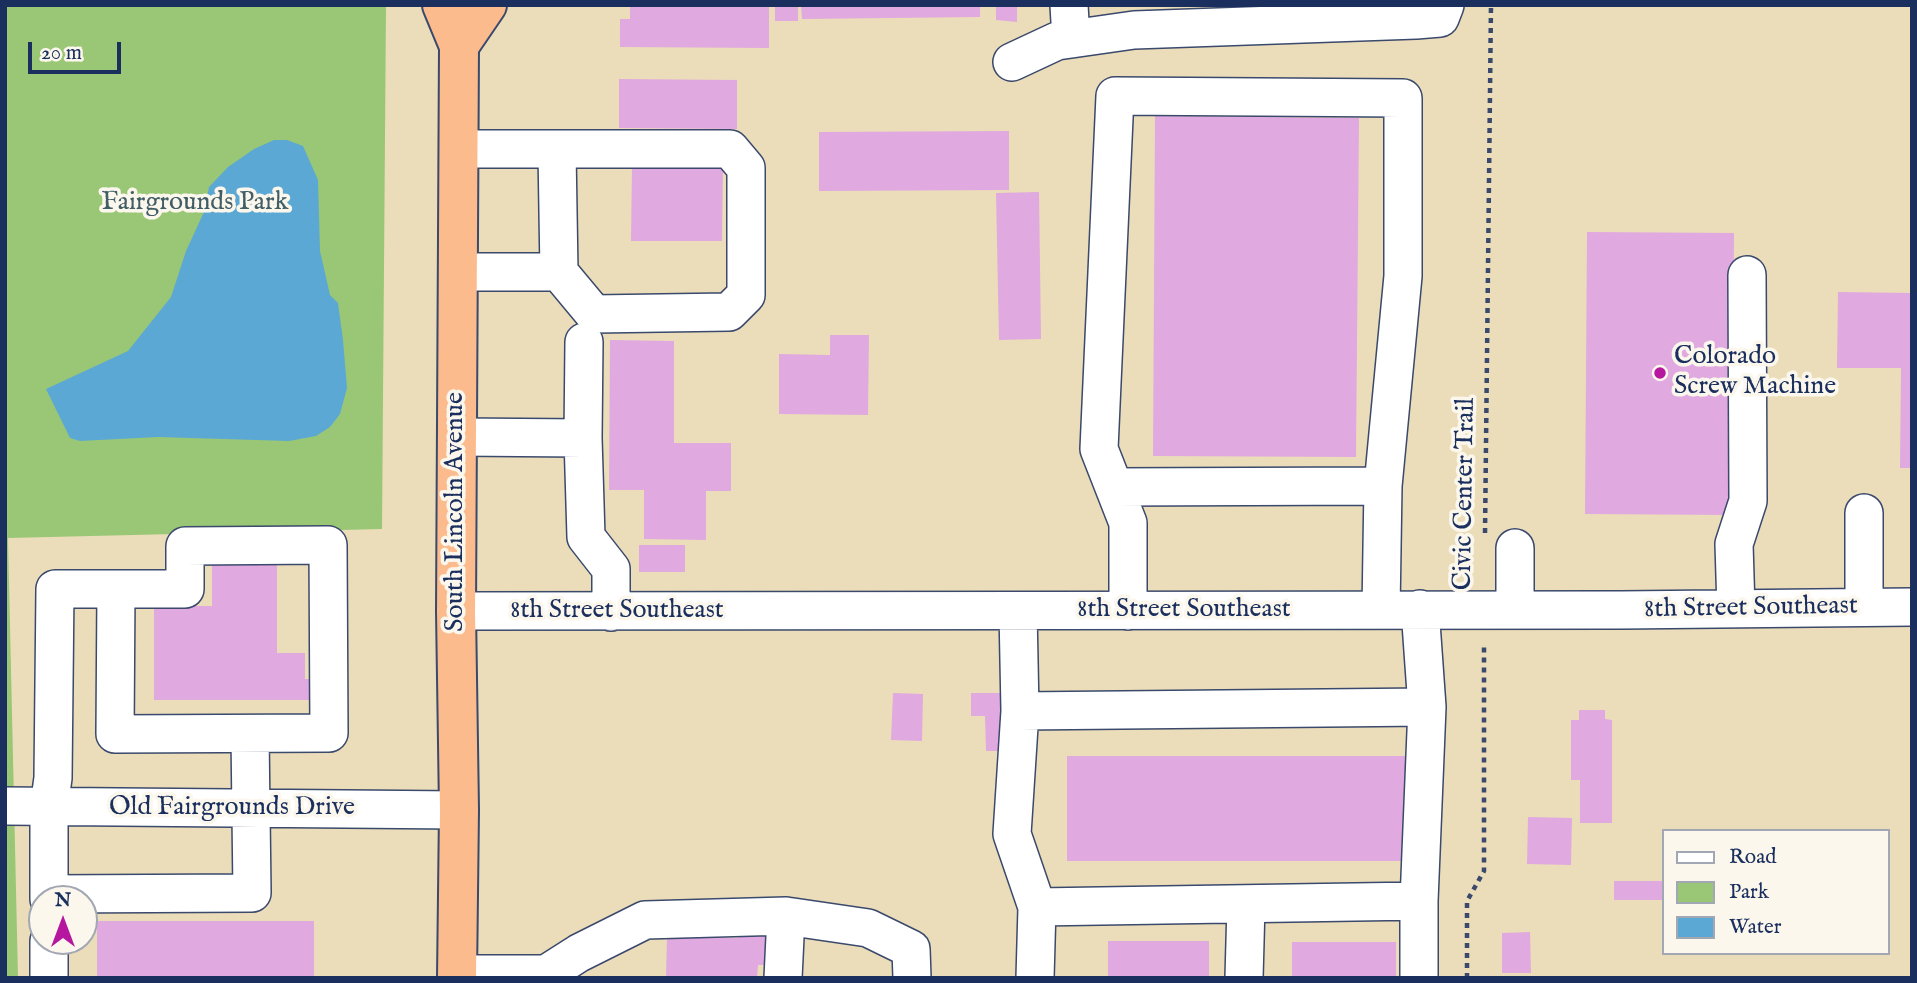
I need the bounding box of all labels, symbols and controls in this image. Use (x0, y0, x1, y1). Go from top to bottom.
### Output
scale bar (32, 28, 124, 72)
text: 20 m (41, 40, 82, 67)
park label: Fairgrounds Park (102, 188, 288, 220)
place label: Colorado Screw Machine (1674, 342, 1836, 404)
marker: Colorado Screw Machine (1652, 365, 1668, 381)
street label: South Lincoln Avenue (441, 392, 473, 632)
street label: Civic Center Trail (1449, 397, 1483, 591)
street label: 8th Street Southeast (1644, 592, 1858, 626)
street label: 8th Street Southeast (1077, 595, 1291, 627)
street label: 8th Street Southeast (510, 596, 724, 628)
street label: Old Fairgrounds Drive (109, 793, 355, 825)
legend (1661, 829, 1889, 955)
text: Road (1729, 844, 1776, 871)
text: Park (1729, 879, 1769, 906)
north arrow (28, 885, 98, 955)
text: N (55, 889, 71, 913)
text: Water (1729, 914, 1781, 941)

